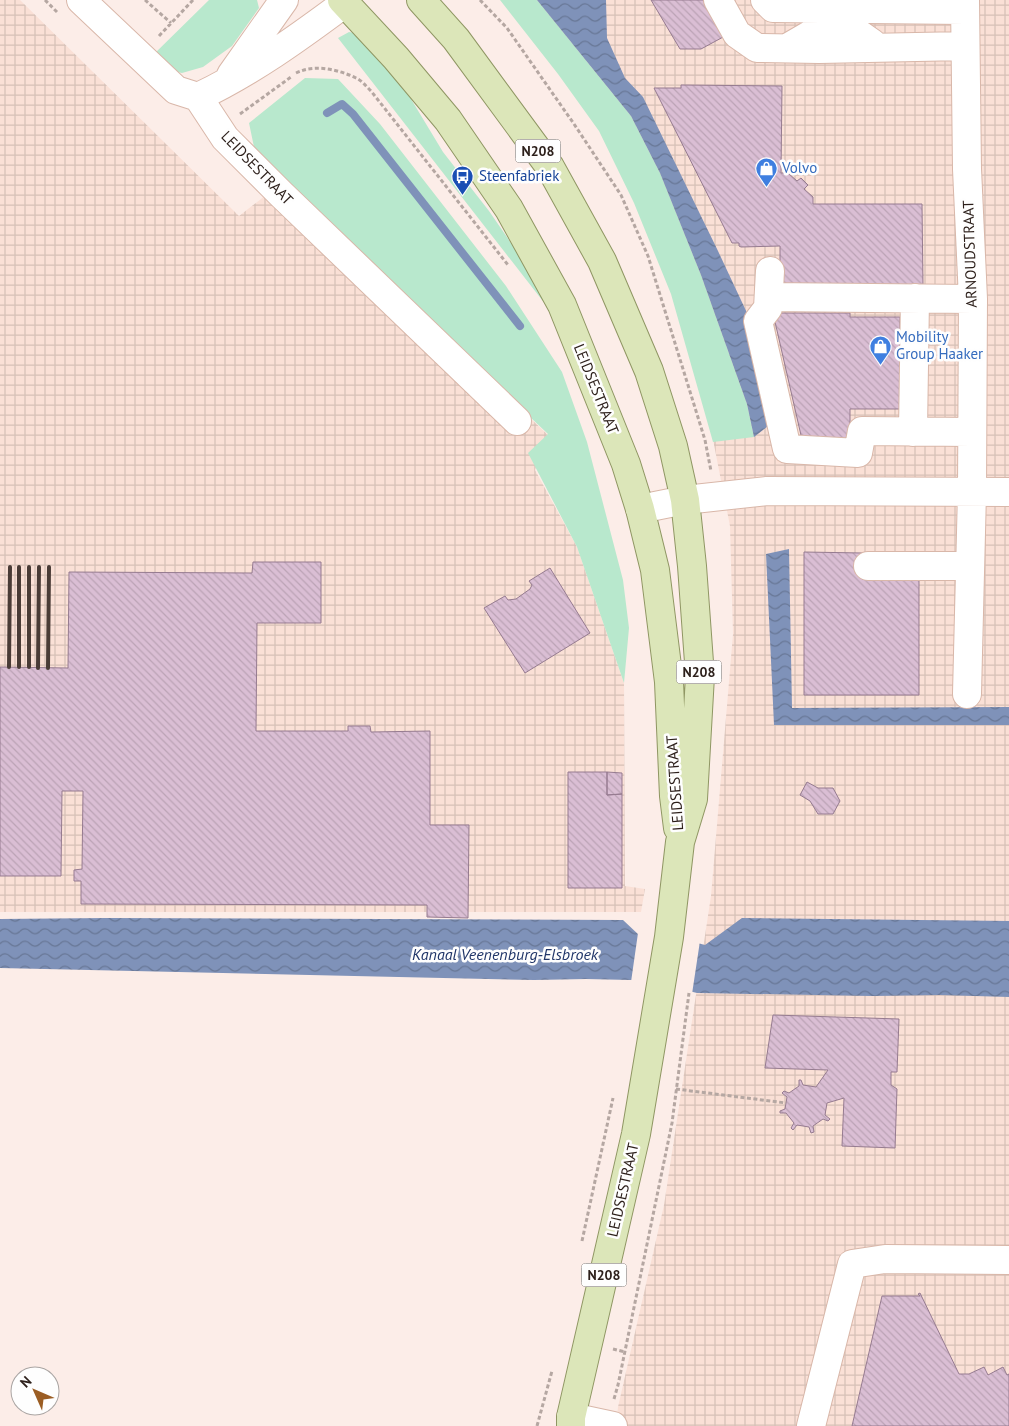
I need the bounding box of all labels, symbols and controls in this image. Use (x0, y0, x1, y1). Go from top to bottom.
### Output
street label: LEIDSESTRAAT (217, 127, 298, 209)
road number: N208 (516, 140, 560, 162)
shop icon: Volvo (754, 156, 778, 187)
place label: Volvo (781, 158, 817, 177)
bus stop icon: Steenfabriek (451, 164, 475, 195)
place label: Steenfabriek (479, 166, 560, 185)
street label: ARNOUDSTRAAT (958, 199, 981, 308)
place label: Mobility Group Haaker (896, 327, 983, 363)
shop icon: Mobility Group Haaker (868, 334, 892, 365)
street label: LEIDSESTRAAT (570, 341, 623, 437)
road number: N208 (676, 660, 722, 684)
street label: LEIDSESTRAAT (662, 734, 687, 831)
water label: Kanaal Veenenburg-Elsbroek (412, 944, 599, 964)
street label: LEIDSESTRAAT (602, 1140, 643, 1239)
road number: N208 (582, 1264, 626, 1286)
north arrow (10, 1366, 60, 1416)
text: N (16, 1372, 35, 1391)

